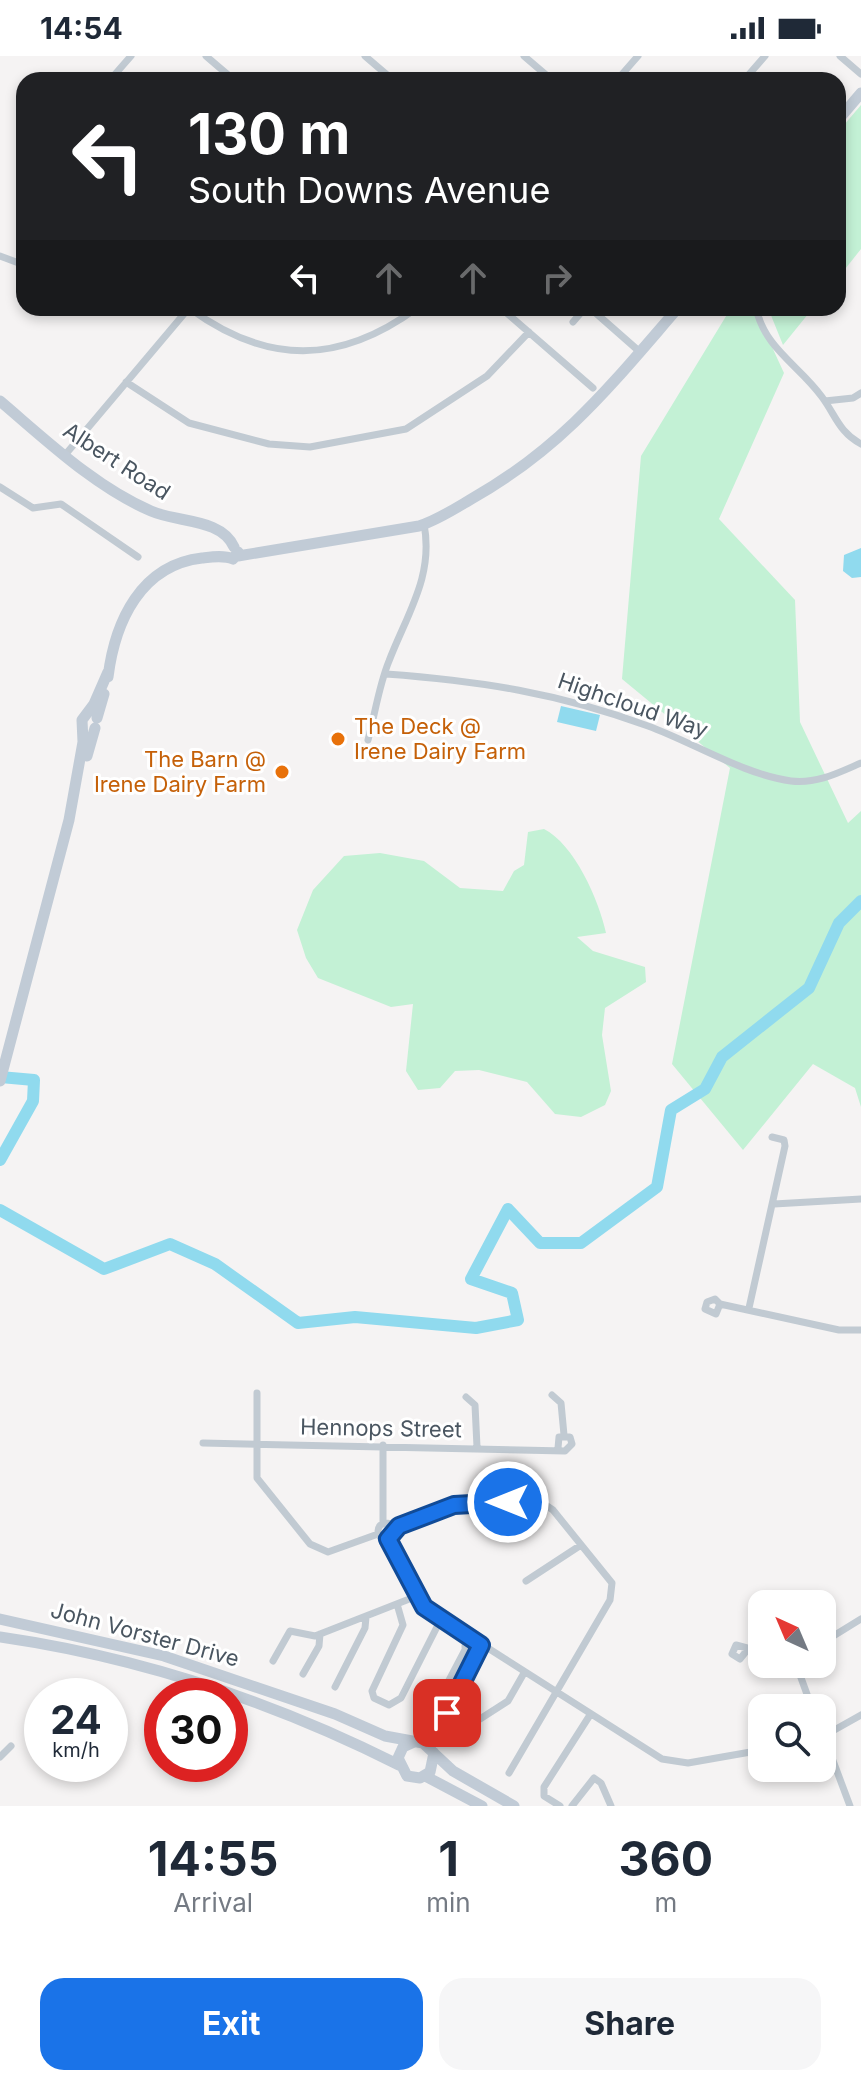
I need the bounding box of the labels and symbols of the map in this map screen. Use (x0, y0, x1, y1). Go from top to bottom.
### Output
street label: Albert Road (59, 417, 175, 505)
street label: Highcloud Way (555, 667, 711, 743)
place label: The Deck @ Irene Dairy Farm (354, 713, 526, 764)
marker: The Deck @ Irene Dairy Farm (329, 730, 347, 748)
place label: The Barn @ Irene Dairy Farm (94, 746, 266, 797)
marker: The Barn @ Irene Dairy Farm (273, 763, 291, 781)
street label: Hennops Street (300, 1414, 462, 1442)
position arrow (466, 1460, 550, 1544)
north arrow (748, 1590, 836, 1678)
street label: John Vorster Drive (48, 1596, 242, 1672)
speed limit sign: 30 (144, 1678, 248, 1782)
pin (413, 1679, 481, 1747)

